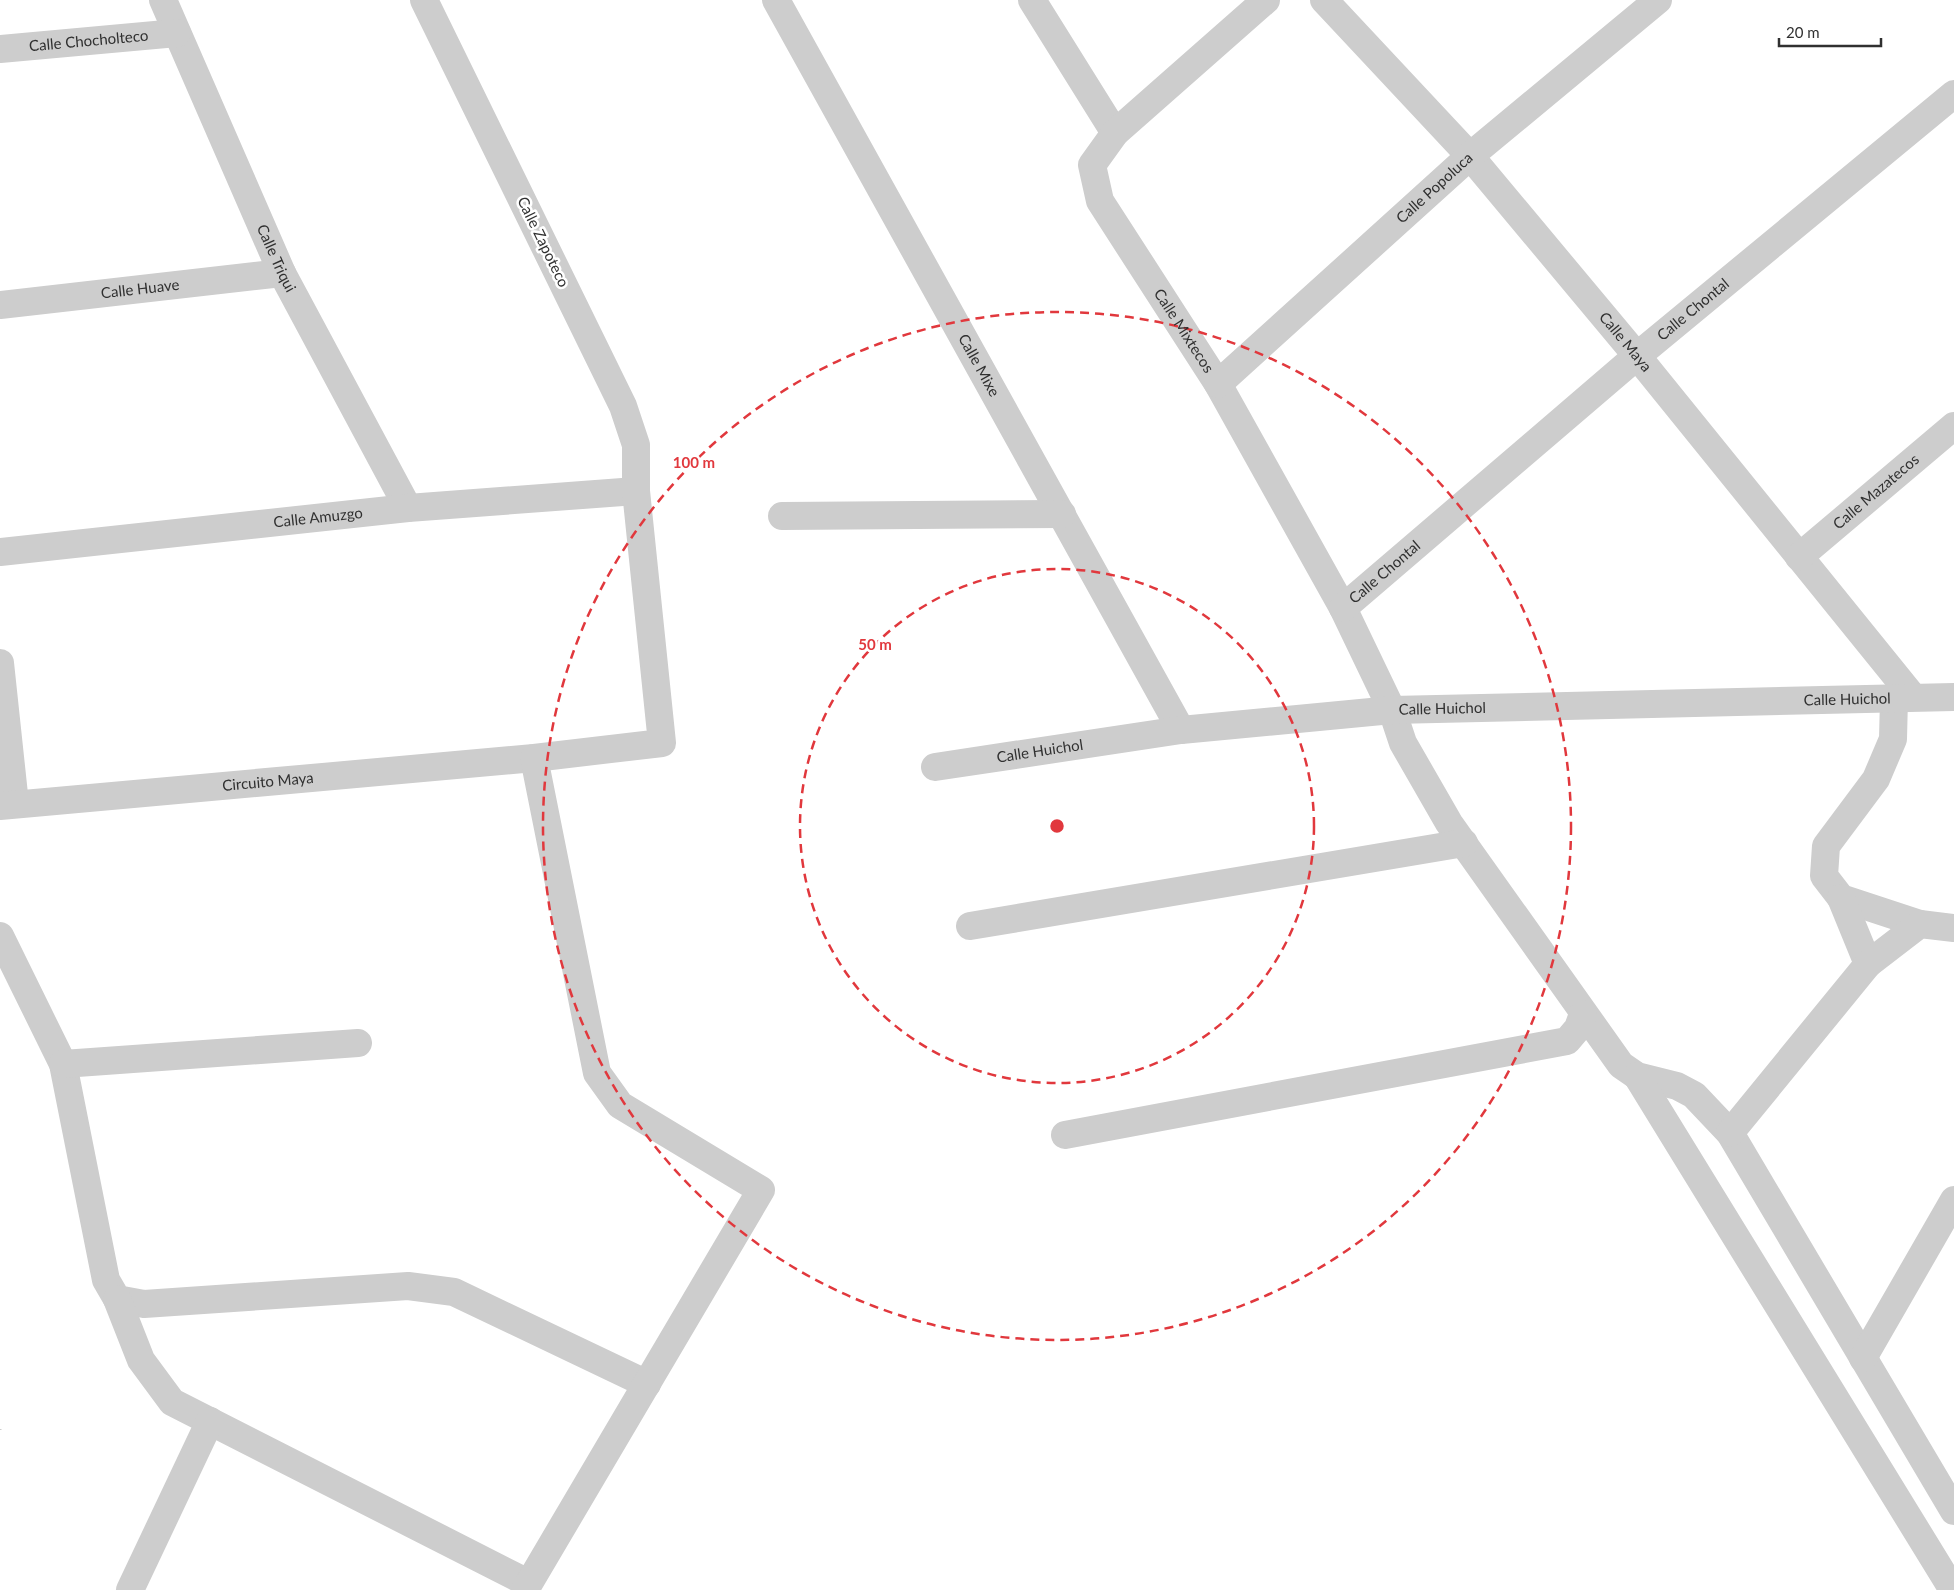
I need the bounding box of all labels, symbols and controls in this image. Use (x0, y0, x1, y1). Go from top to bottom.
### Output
scale bar (1779, 15, 1882, 47)
text: 20 m (1786, 23, 1820, 41)
street label: Calle Chocholteco (28, 26, 149, 54)
street label: Calle Popoluca (1392, 148, 1476, 227)
street label: Calle Zapoteco (514, 193, 574, 290)
street label: Calle Triqui (254, 221, 300, 295)
street label: Calle Chontal (1653, 274, 1732, 344)
street label: Calle Huave (100, 275, 180, 301)
street label: Calle Mixtecos (1151, 285, 1218, 376)
street label: Calle Maya (1596, 308, 1656, 375)
street label: Calle Mixe (955, 331, 1004, 400)
street label: Calle Mazatecos (1829, 450, 1922, 532)
text: 100 m (673, 453, 715, 471)
street label: Calle Amuzgo (272, 503, 364, 530)
street label: Calle Chontal (1345, 536, 1423, 607)
text: 50 m (858, 635, 892, 653)
street label: Calle Huichol (1803, 688, 1891, 708)
street label: Calle Huichol (1398, 698, 1486, 718)
street label: Calle Huichol (995, 735, 1084, 766)
street label: Circuito Maya (221, 768, 314, 794)
centre of rings (1048, 817, 1066, 835)

